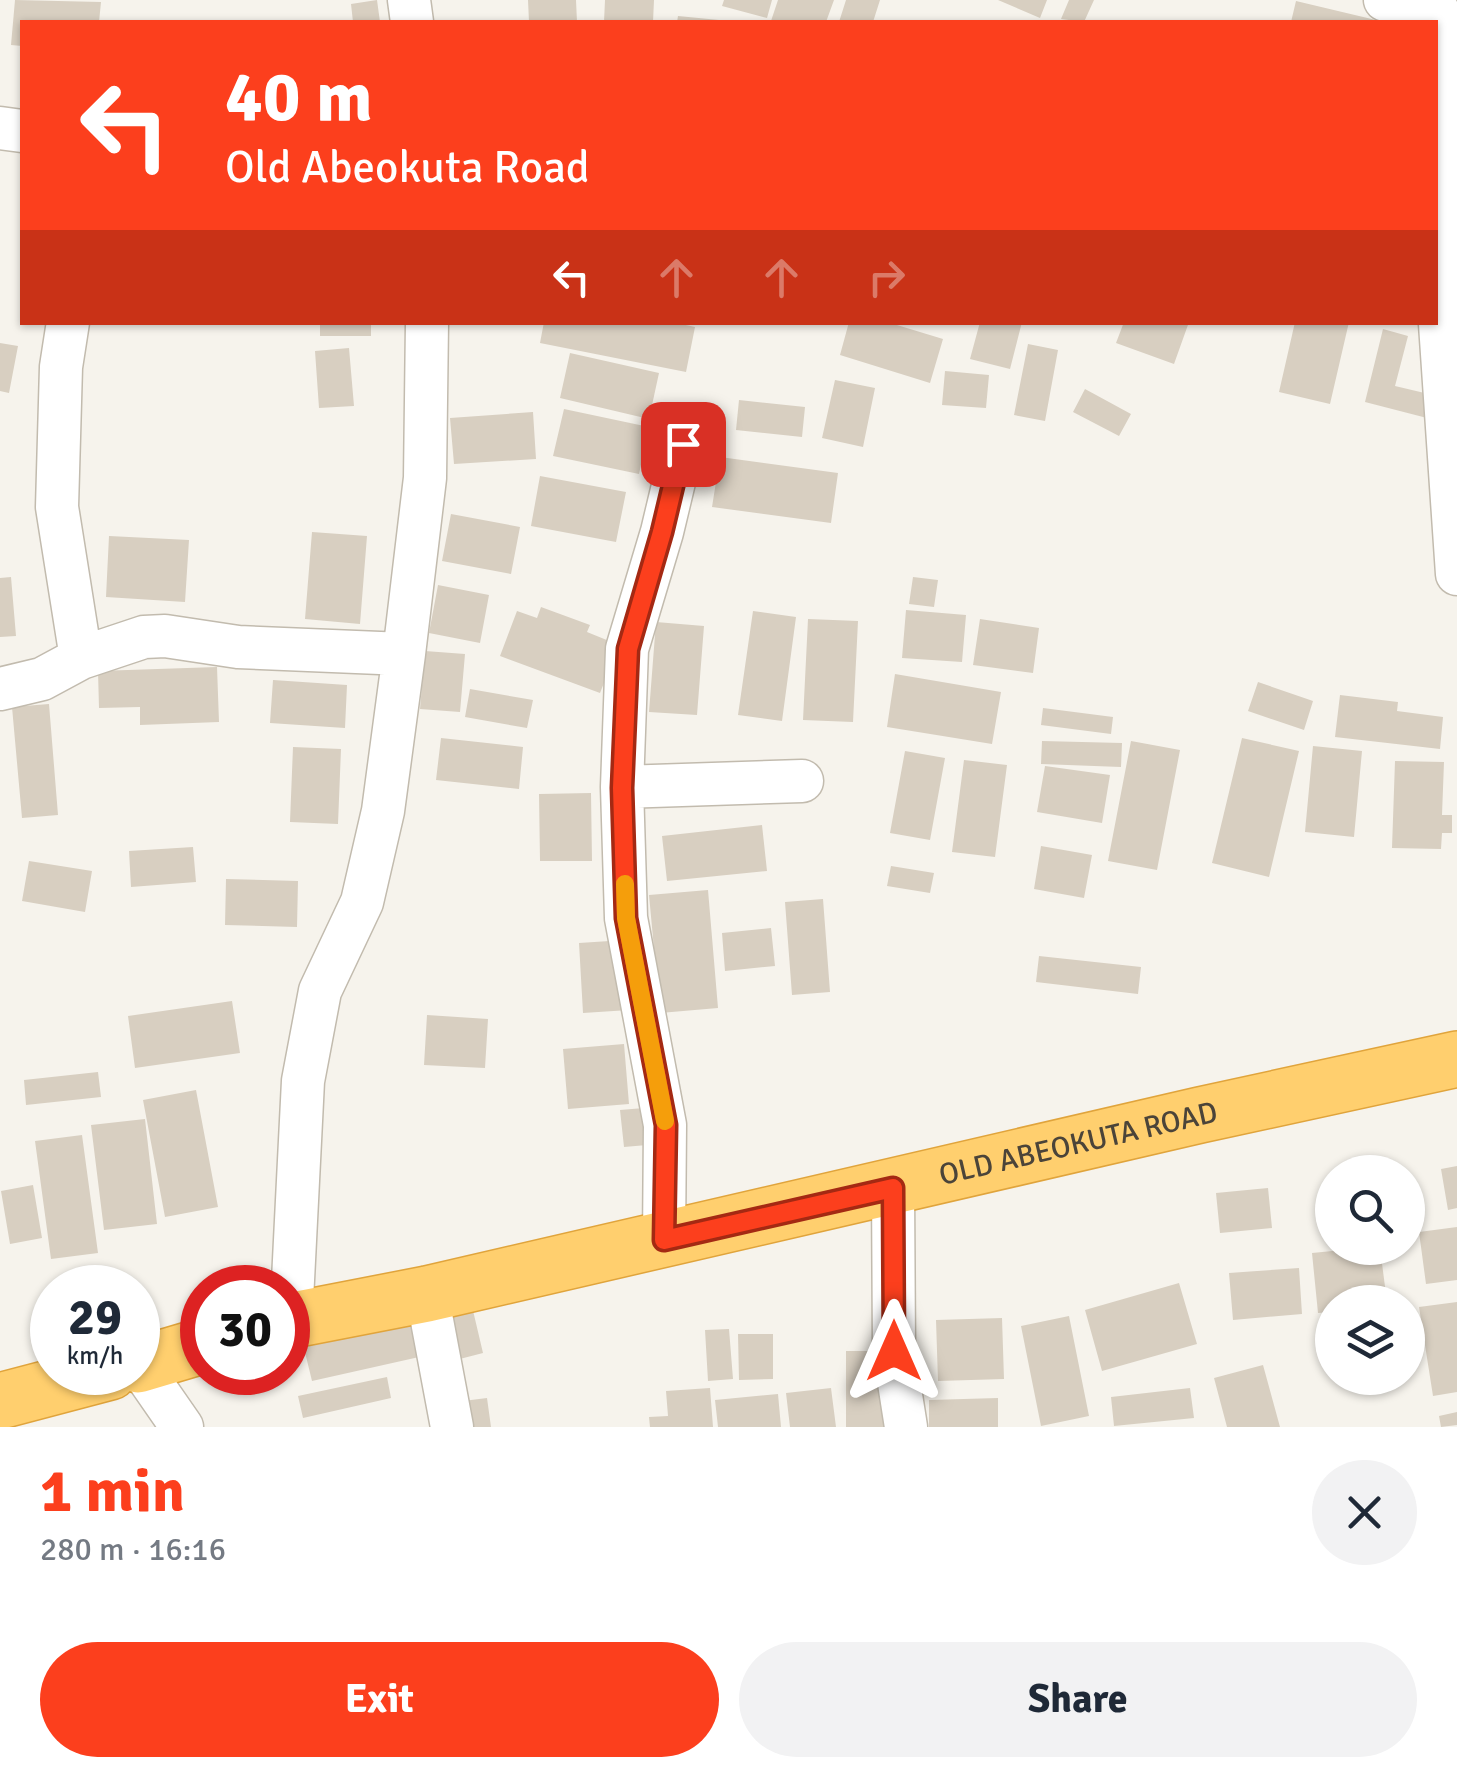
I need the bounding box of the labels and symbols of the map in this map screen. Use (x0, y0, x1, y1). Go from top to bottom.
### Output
pin (641, 402, 726, 487)
street label: OLD ABEOKUTA ROAD (935, 1094, 1221, 1194)
speed limit sign: 30 (180, 1265, 310, 1395)
position arrow (842, 1299, 946, 1403)

